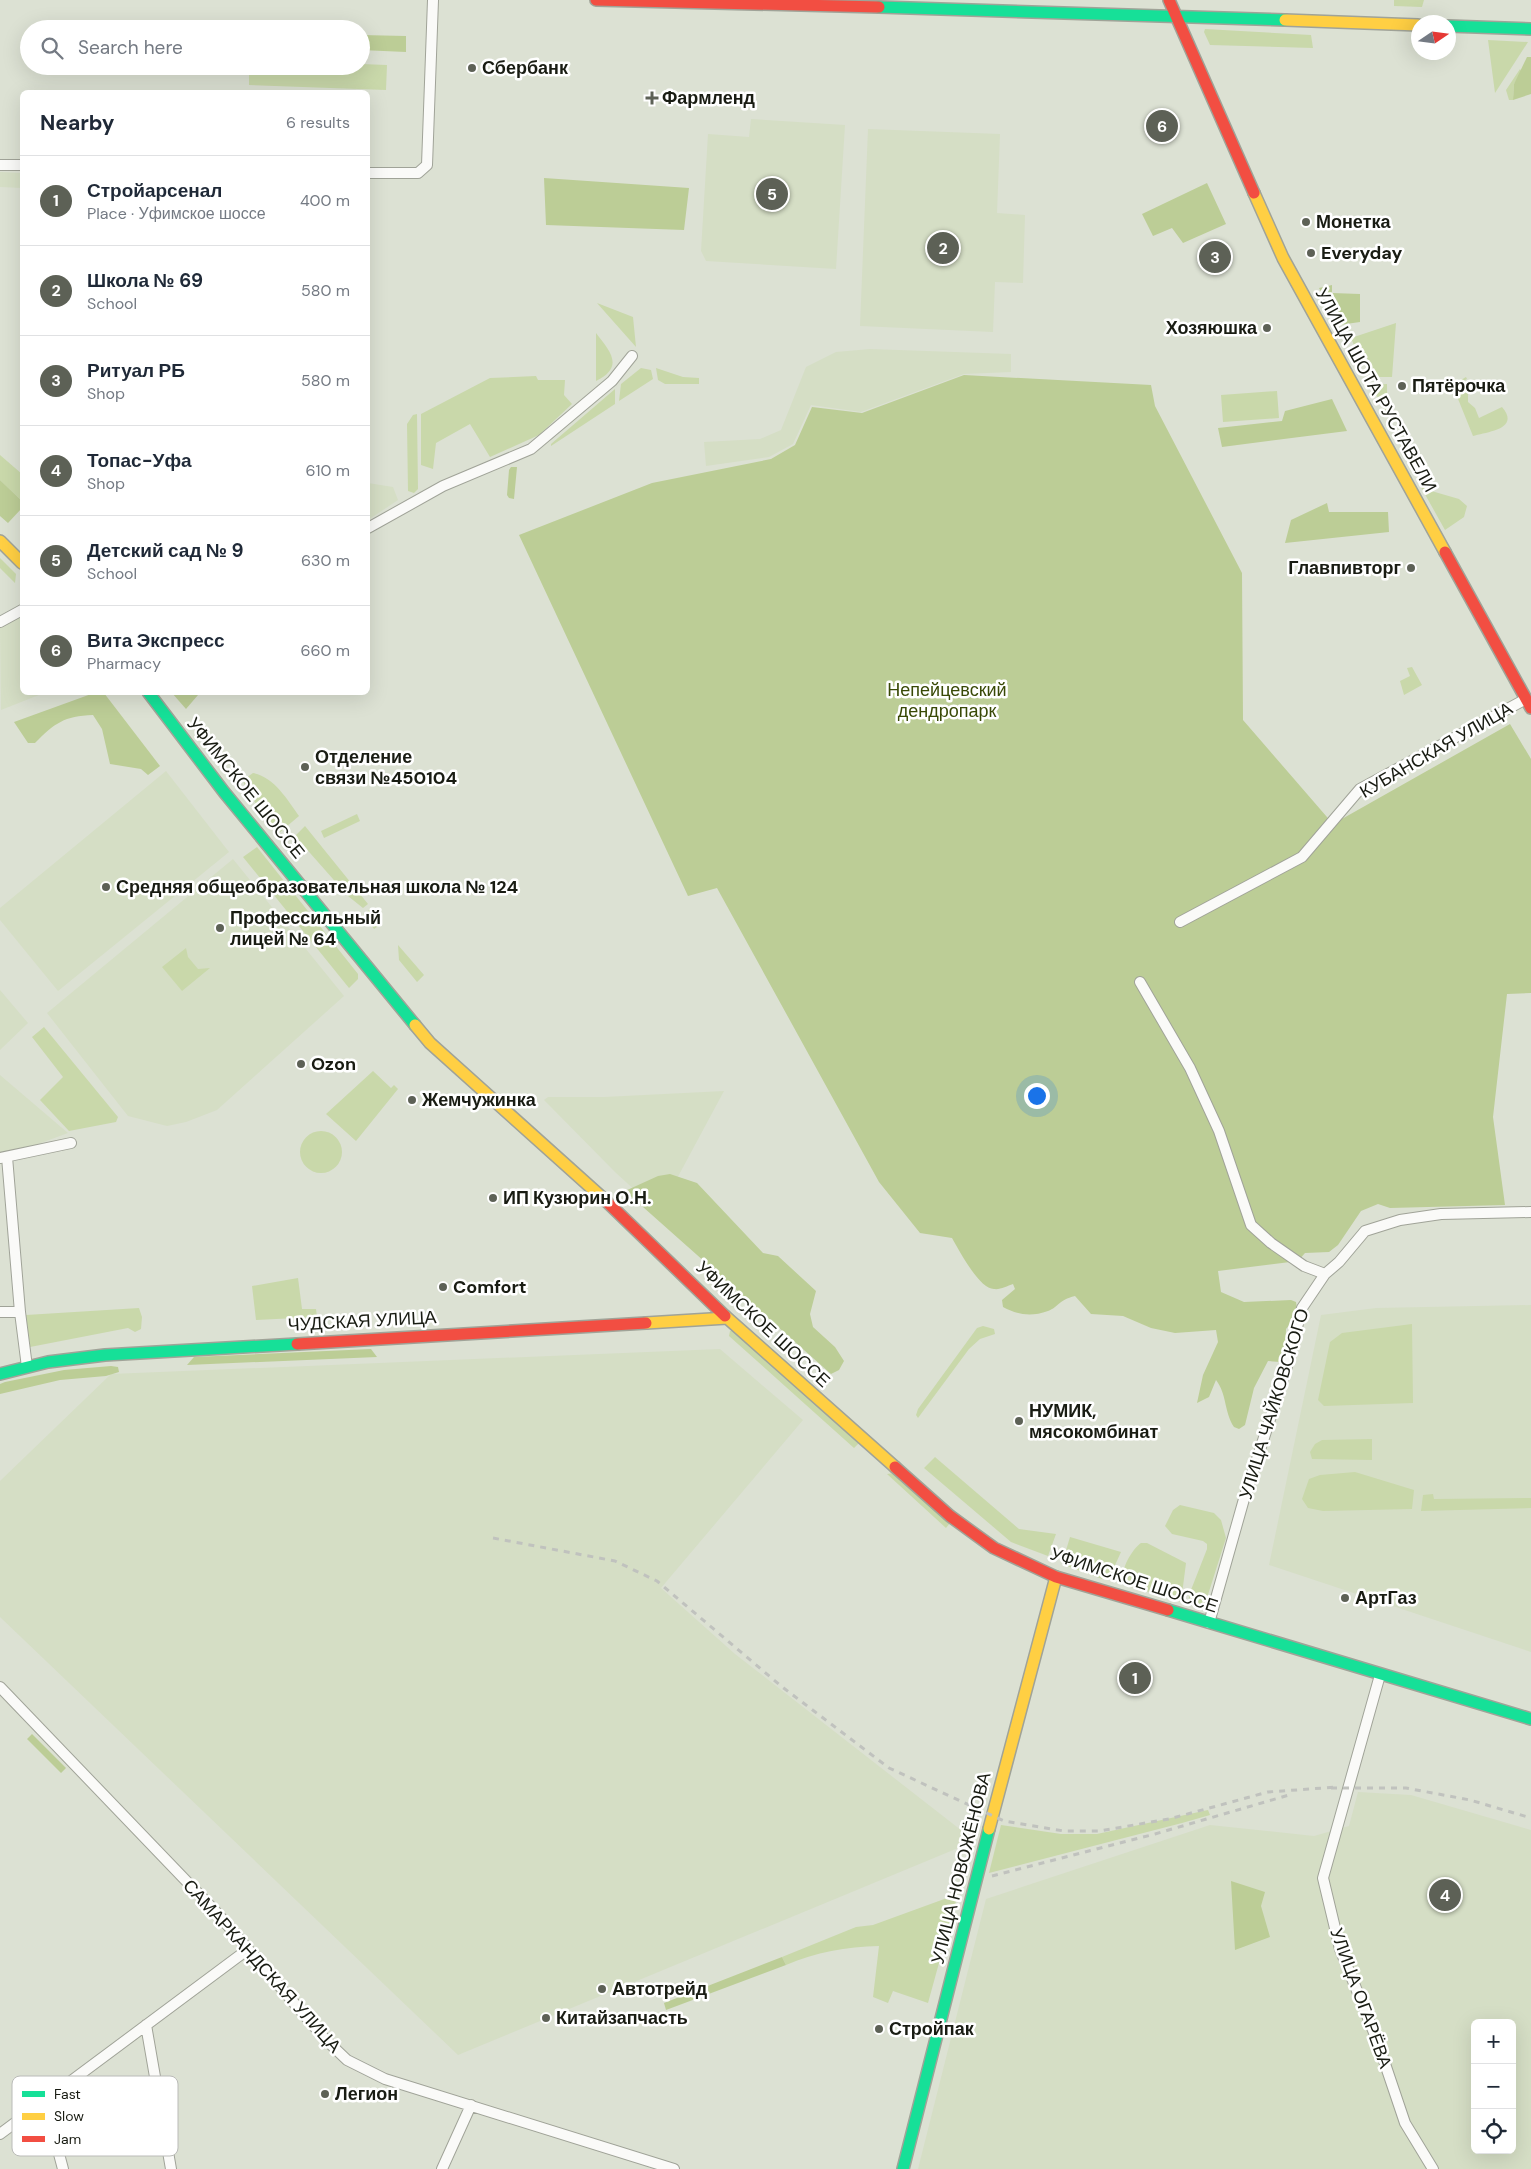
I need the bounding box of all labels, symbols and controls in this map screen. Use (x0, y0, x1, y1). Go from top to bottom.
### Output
north arrow (1411, 15, 1456, 60)
search box (20, 20, 370, 75)
icon: search (38, 34, 66, 62)
text: Search here (78, 35, 183, 60)
place label: Сбербанк (482, 56, 569, 80)
marker: Сбербанк (466, 62, 478, 74)
place label: Фармленд (662, 86, 756, 110)
marker: Фармленд (646, 92, 658, 104)
pin: 6 (1146, 107, 1178, 145)
text: Nearby (40, 109, 114, 137)
text: 6 results (286, 112, 350, 133)
pin: 5 (756, 175, 788, 213)
text: Стройарсенал (87, 178, 222, 203)
text: 1 (53, 190, 59, 211)
text: 400 m (300, 190, 350, 211)
text: Place · Уфимское шоссе (87, 203, 266, 224)
place label: Монетка (1316, 210, 1391, 234)
marker: Монетка (1300, 216, 1312, 228)
pin: 2 (927, 229, 959, 267)
pin: 3 (1199, 238, 1231, 276)
place label: Everyday (1321, 241, 1403, 265)
marker: Everyday (1305, 247, 1317, 259)
text: Школа № 69 (87, 268, 203, 293)
text: 2 (51, 280, 61, 301)
text: 580 m (301, 280, 350, 301)
street label: УЛИЦА ШОТА РУСТАВЕЛИ (1310, 284, 1442, 496)
text: School (87, 293, 137, 314)
place label: Хозяюшка (1166, 316, 1258, 340)
marker: Хозяюшка (1261, 322, 1273, 334)
text: Ритуал РБ (87, 358, 185, 383)
text: 3 (51, 370, 61, 391)
text: 580 m (301, 370, 350, 391)
place label: Пятёрочка (1412, 374, 1506, 398)
marker: Пятёрочка (1396, 380, 1408, 392)
text: Shop (87, 383, 125, 404)
text: Топас-Уфа (87, 448, 192, 473)
text: 4 (51, 460, 61, 481)
text: 610 m (306, 460, 350, 481)
text: Shop (87, 473, 125, 494)
text: Детский сад № 9 (87, 538, 244, 563)
text: 5 (51, 550, 61, 571)
text: 630 m (301, 550, 350, 571)
place label: Главпивторг (1288, 556, 1401, 580)
marker: Главпивторг (1405, 562, 1417, 574)
text: School (87, 563, 137, 584)
text: Вита Экспресс (87, 628, 225, 653)
text: 6 (51, 640, 61, 661)
text: 660 m (300, 640, 350, 661)
text: Pharmacy (87, 653, 161, 674)
park label: Непейцевский дендропарк (887, 678, 1007, 723)
street label: КУБАНСКАЯ УЛИЦА (1355, 696, 1517, 804)
street label: УФИМСКОЕ ШОССЕ (182, 712, 310, 864)
place label: Отделение связи №450104 (315, 745, 457, 790)
marker: Отделение связи №450104 (299, 761, 311, 773)
place label: Средняя общеобразовательная школа № 124 (116, 875, 519, 899)
marker: Средняя общеобразовательная школа № 124 (100, 881, 112, 893)
place label: Профессильный лицей № 64 (230, 906, 381, 951)
marker: Профессильный лицей № 64 (214, 922, 226, 934)
place label: Ozon (311, 1052, 356, 1076)
marker: Ozon (295, 1058, 307, 1070)
your location (1024, 1083, 1050, 1109)
place label: Жемчужинка (421, 1088, 537, 1112)
marker: Жемчужинка (406, 1094, 418, 1106)
place label: ИП Кузюрин О.Н. (503, 1186, 651, 1210)
marker: ИП Кузюрин О.Н. (487, 1192, 499, 1204)
street label: УФИМСКОЕ ШОССЕ (691, 1256, 835, 1392)
place label: Comfort (453, 1275, 527, 1299)
marker: Comfort (437, 1281, 449, 1293)
street label: ЧУДСКАЯ УЛИЦА (287, 1305, 437, 1337)
street label: УЛИЦА ЧАЙКОВСКОГО (1234, 1306, 1314, 1502)
place label: НУМИК, мясокомбинат (1029, 1399, 1158, 1444)
marker: НУМИК, мясокомбинат (1013, 1415, 1025, 1427)
street label: УФИМСКОЕ ШОССЕ (1047, 1542, 1221, 1618)
place label: АртГаз (1355, 1586, 1417, 1610)
marker: АртГаз (1339, 1592, 1351, 1604)
pin: 1 (1119, 1659, 1151, 1697)
street label: УЛИЦА НОВОЖЁНОВА (926, 1770, 996, 1966)
street label: САМАРКАНДСКАЯ УЛИЦА (178, 1874, 346, 2058)
pin: 4 (1429, 1876, 1461, 1914)
street label: УЛИЦА ОГАРЁВА (1324, 1925, 1398, 2071)
place label: Автотрейд (612, 1977, 708, 2001)
marker: Автотрейд (596, 1983, 608, 1995)
place label: Китайзапчасть (556, 2006, 688, 2030)
marker: Китайзапчасть (540, 2012, 552, 2024)
place label: Стройпак (889, 2017, 975, 2041)
map controls (1471, 2019, 1516, 2154)
button: + (1471, 2019, 1516, 2064)
marker: Стройпак (873, 2023, 885, 2035)
button: − (1471, 2064, 1516, 2109)
legend (12, 2076, 178, 2156)
place label: Легион (335, 2082, 398, 2106)
text: Fast (54, 2085, 81, 2103)
marker: Легион (319, 2088, 331, 2100)
text: Slow (54, 2107, 84, 2125)
button: locate (1471, 2109, 1516, 2154)
text: Jam (54, 2130, 81, 2148)

